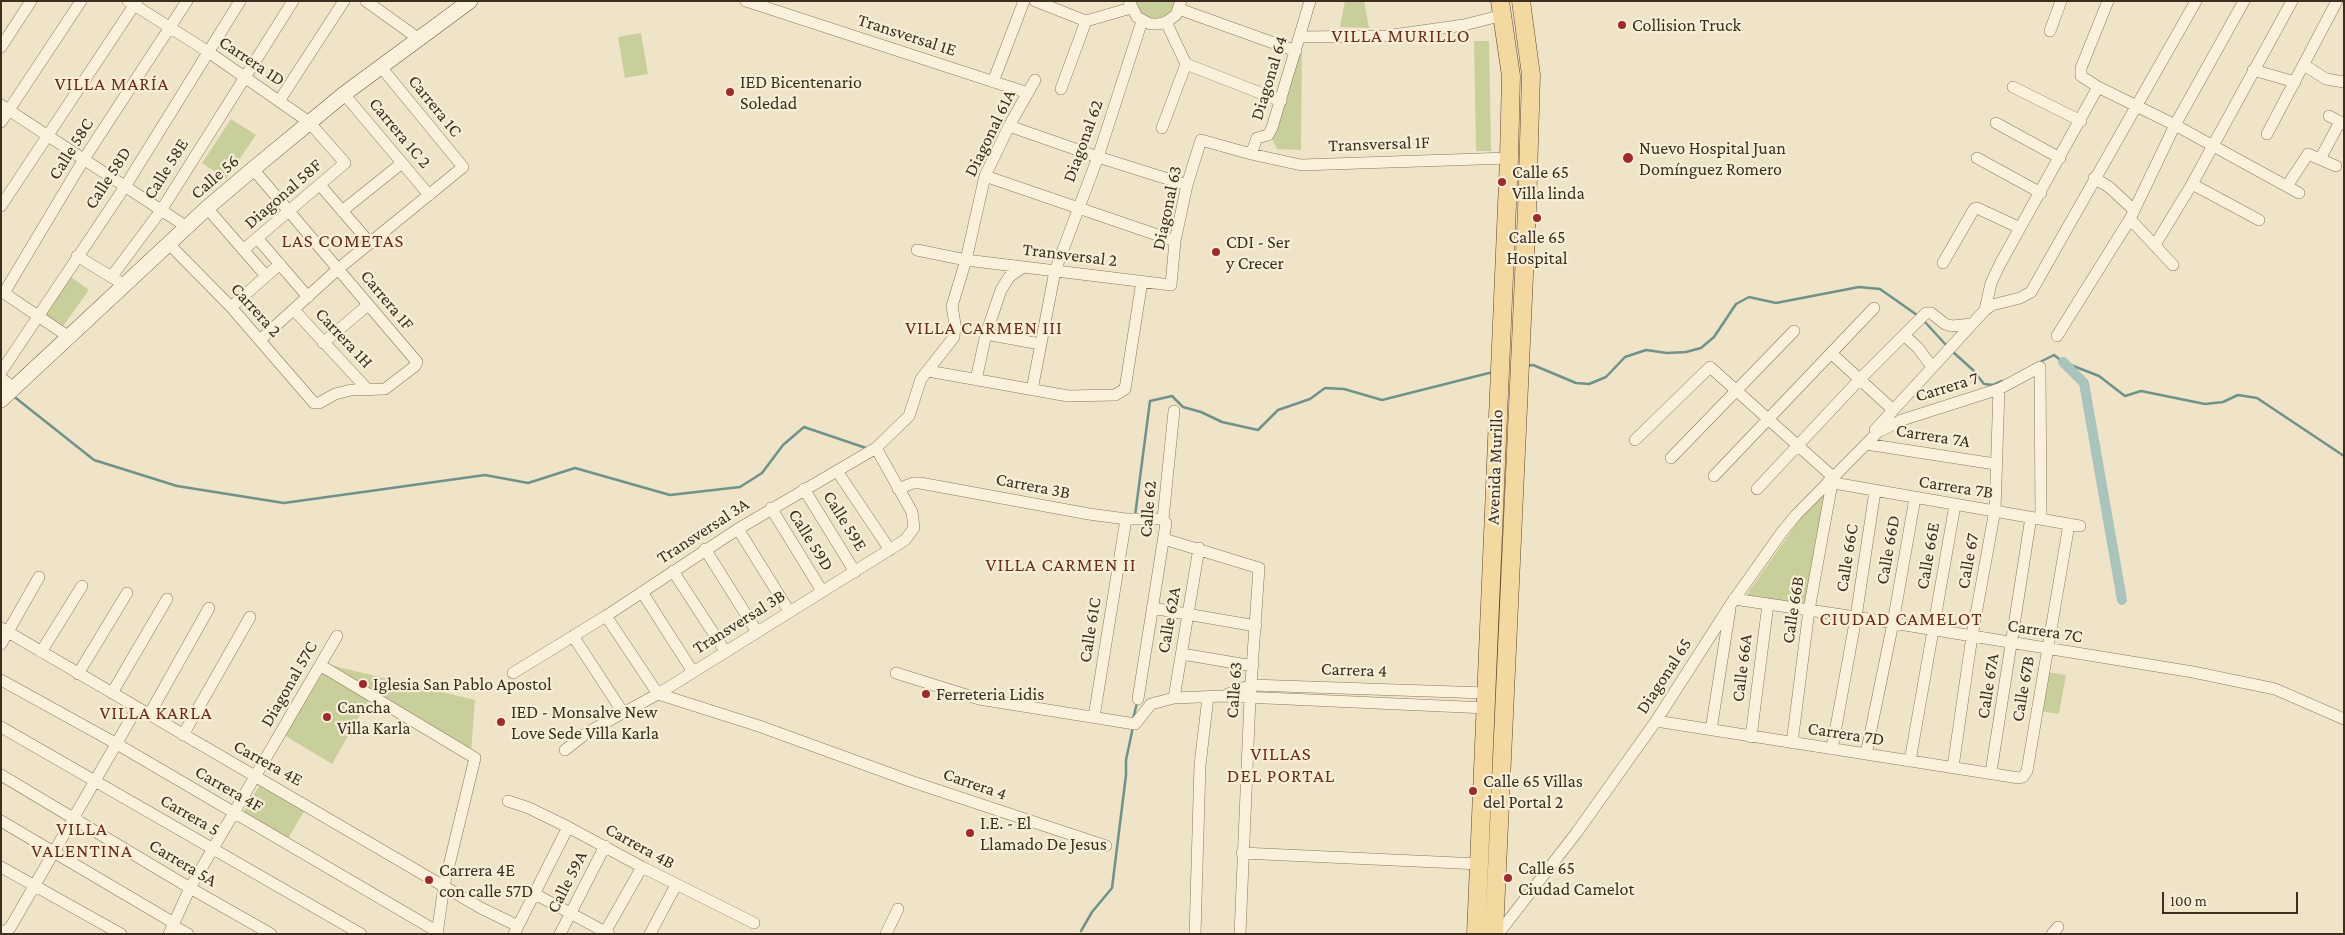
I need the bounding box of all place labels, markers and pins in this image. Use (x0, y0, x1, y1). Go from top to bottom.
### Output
place label: Collision Truck (1632, 14, 1741, 36)
marker: Collision Truck (1616, 19, 1628, 31)
place label: IED Bicentenario Soledad (740, 71, 862, 114)
marker: IED Bicentenario Soledad (724, 86, 736, 98)
place label: Nuevo Hospital Juan Domínguez Romero (1639, 137, 1786, 180)
marker: Nuevo Hospital Juan Domínguez Romero (1621, 151, 1635, 165)
place label: Calle 65 Villa linda (1512, 161, 1585, 203)
marker: Calle 65 Villa linda (1496, 176, 1508, 188)
marker: Calle 65 Hospital (1531, 212, 1543, 224)
place label: Calle 65 Hospital (1507, 226, 1567, 268)
place label: CDI - Ser y Crecer (1226, 231, 1290, 274)
marker: CDI - Ser y Crecer (1210, 246, 1222, 258)
place label: Iglesia San Pablo Apostol (373, 673, 552, 695)
marker: Iglesia San Pablo Apostol (357, 678, 369, 690)
place label: Ferreteria Lidis (936, 683, 1044, 705)
marker: Ferreteria Lidis (920, 688, 932, 700)
place label: Cancha Villa Karla (337, 696, 411, 739)
place label: IED - Monsalve New Love Sede Villa Karla (511, 701, 659, 744)
marker: Cancha Villa Karla (321, 711, 333, 723)
marker: IED - Monsalve New Love Sede Villa Karla (495, 716, 507, 728)
place label: Calle 65 Villas del Portal 2 (1483, 770, 1583, 812)
marker: Calle 65 Villas del Portal 2 (1467, 785, 1479, 797)
place label: I.E. - El Llamado De Jesus (980, 812, 1107, 854)
marker: I.E. - El Llamado De Jesus (964, 827, 976, 839)
place label: Calle 65 Ciudad Camelot (1518, 857, 1634, 900)
place label: Carrera 4E con calle 57D (439, 859, 533, 902)
marker: Calle 65 Ciudad Camelot (1502, 872, 1514, 884)
marker: Carrera 4E con calle 57D (423, 874, 435, 886)

